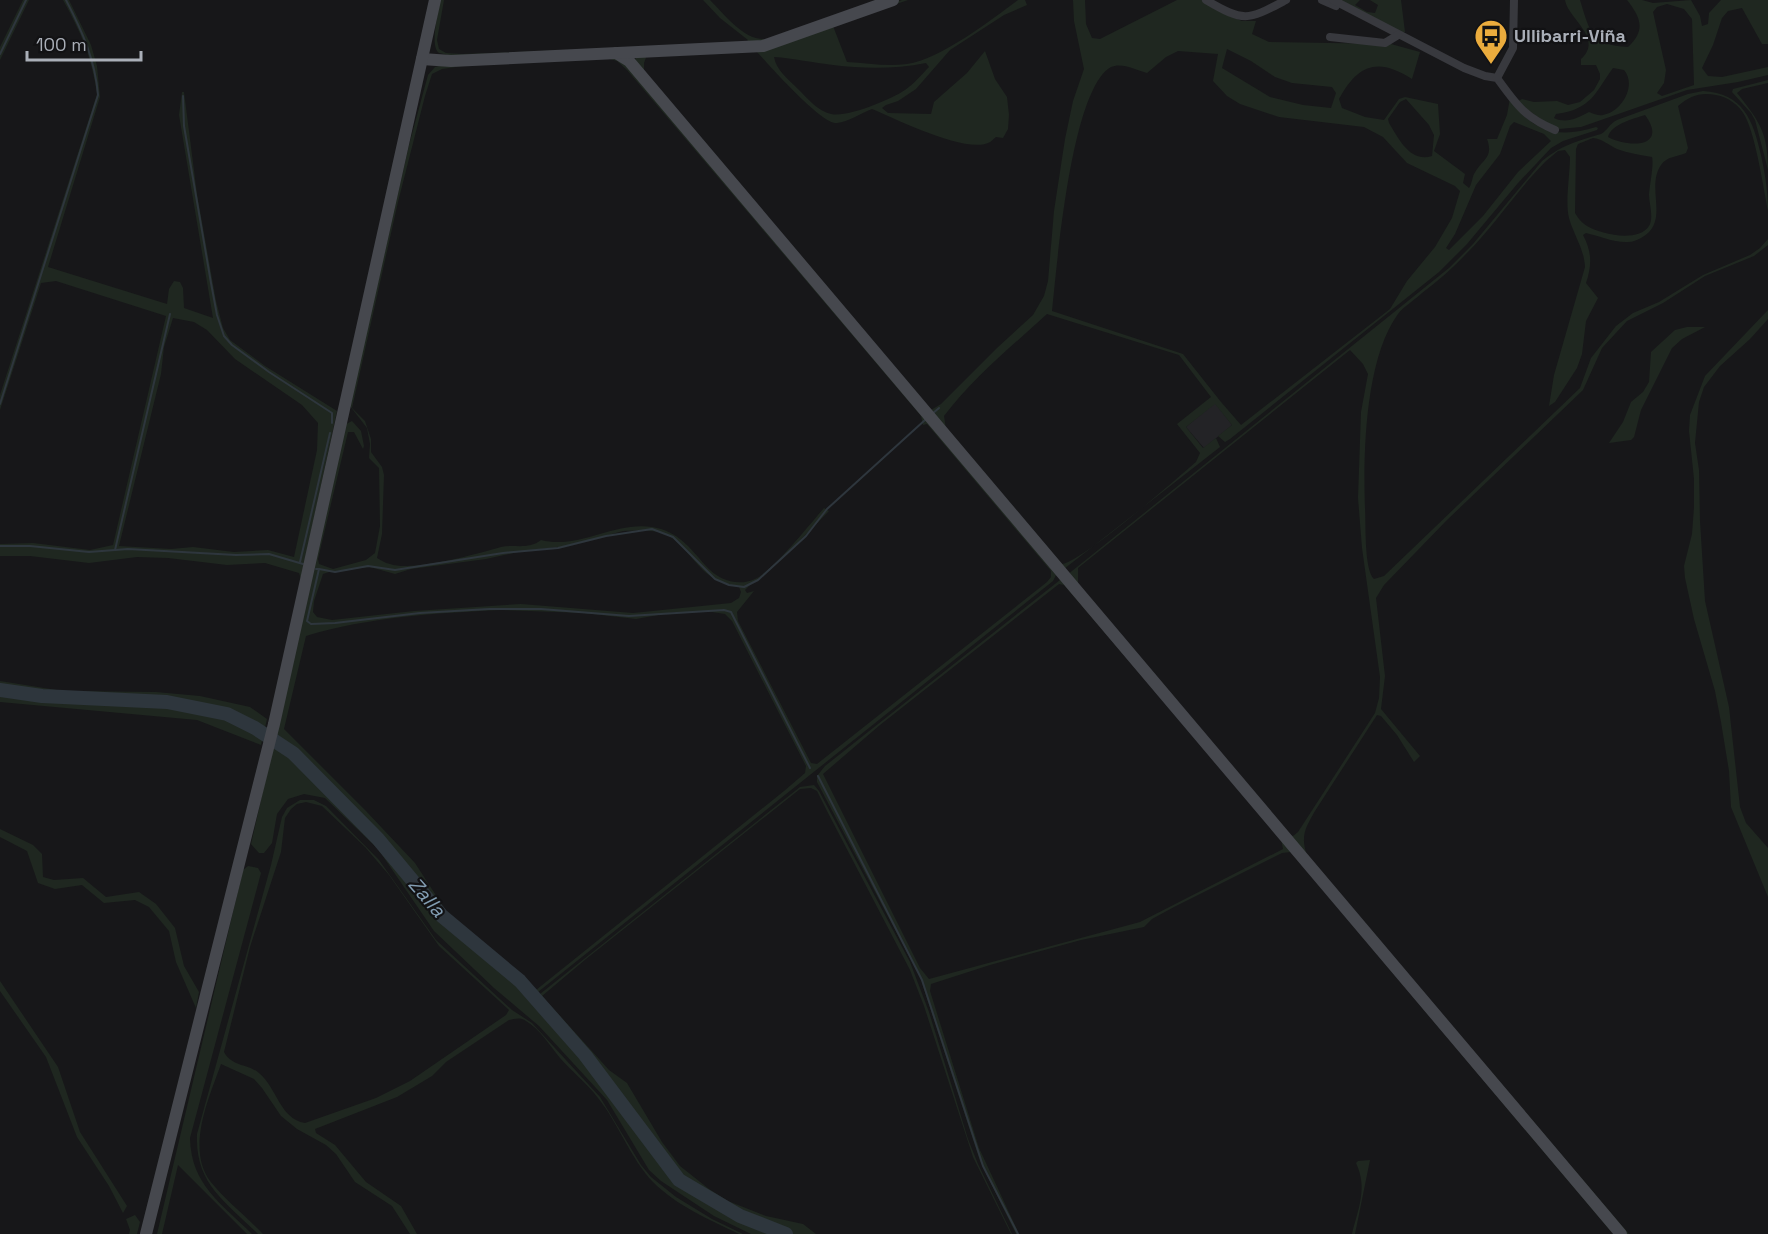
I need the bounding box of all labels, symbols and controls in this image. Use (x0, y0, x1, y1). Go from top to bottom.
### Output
bus stop icon: Ullibarri-Viña (1473, 18, 1509, 65)
scale bar (27, 24, 141, 62)
place label: Ullibarri-Viña (1514, 24, 1627, 47)
text: 100 m (36, 33, 87, 56)
water label: Zalla (403, 872, 452, 923)

